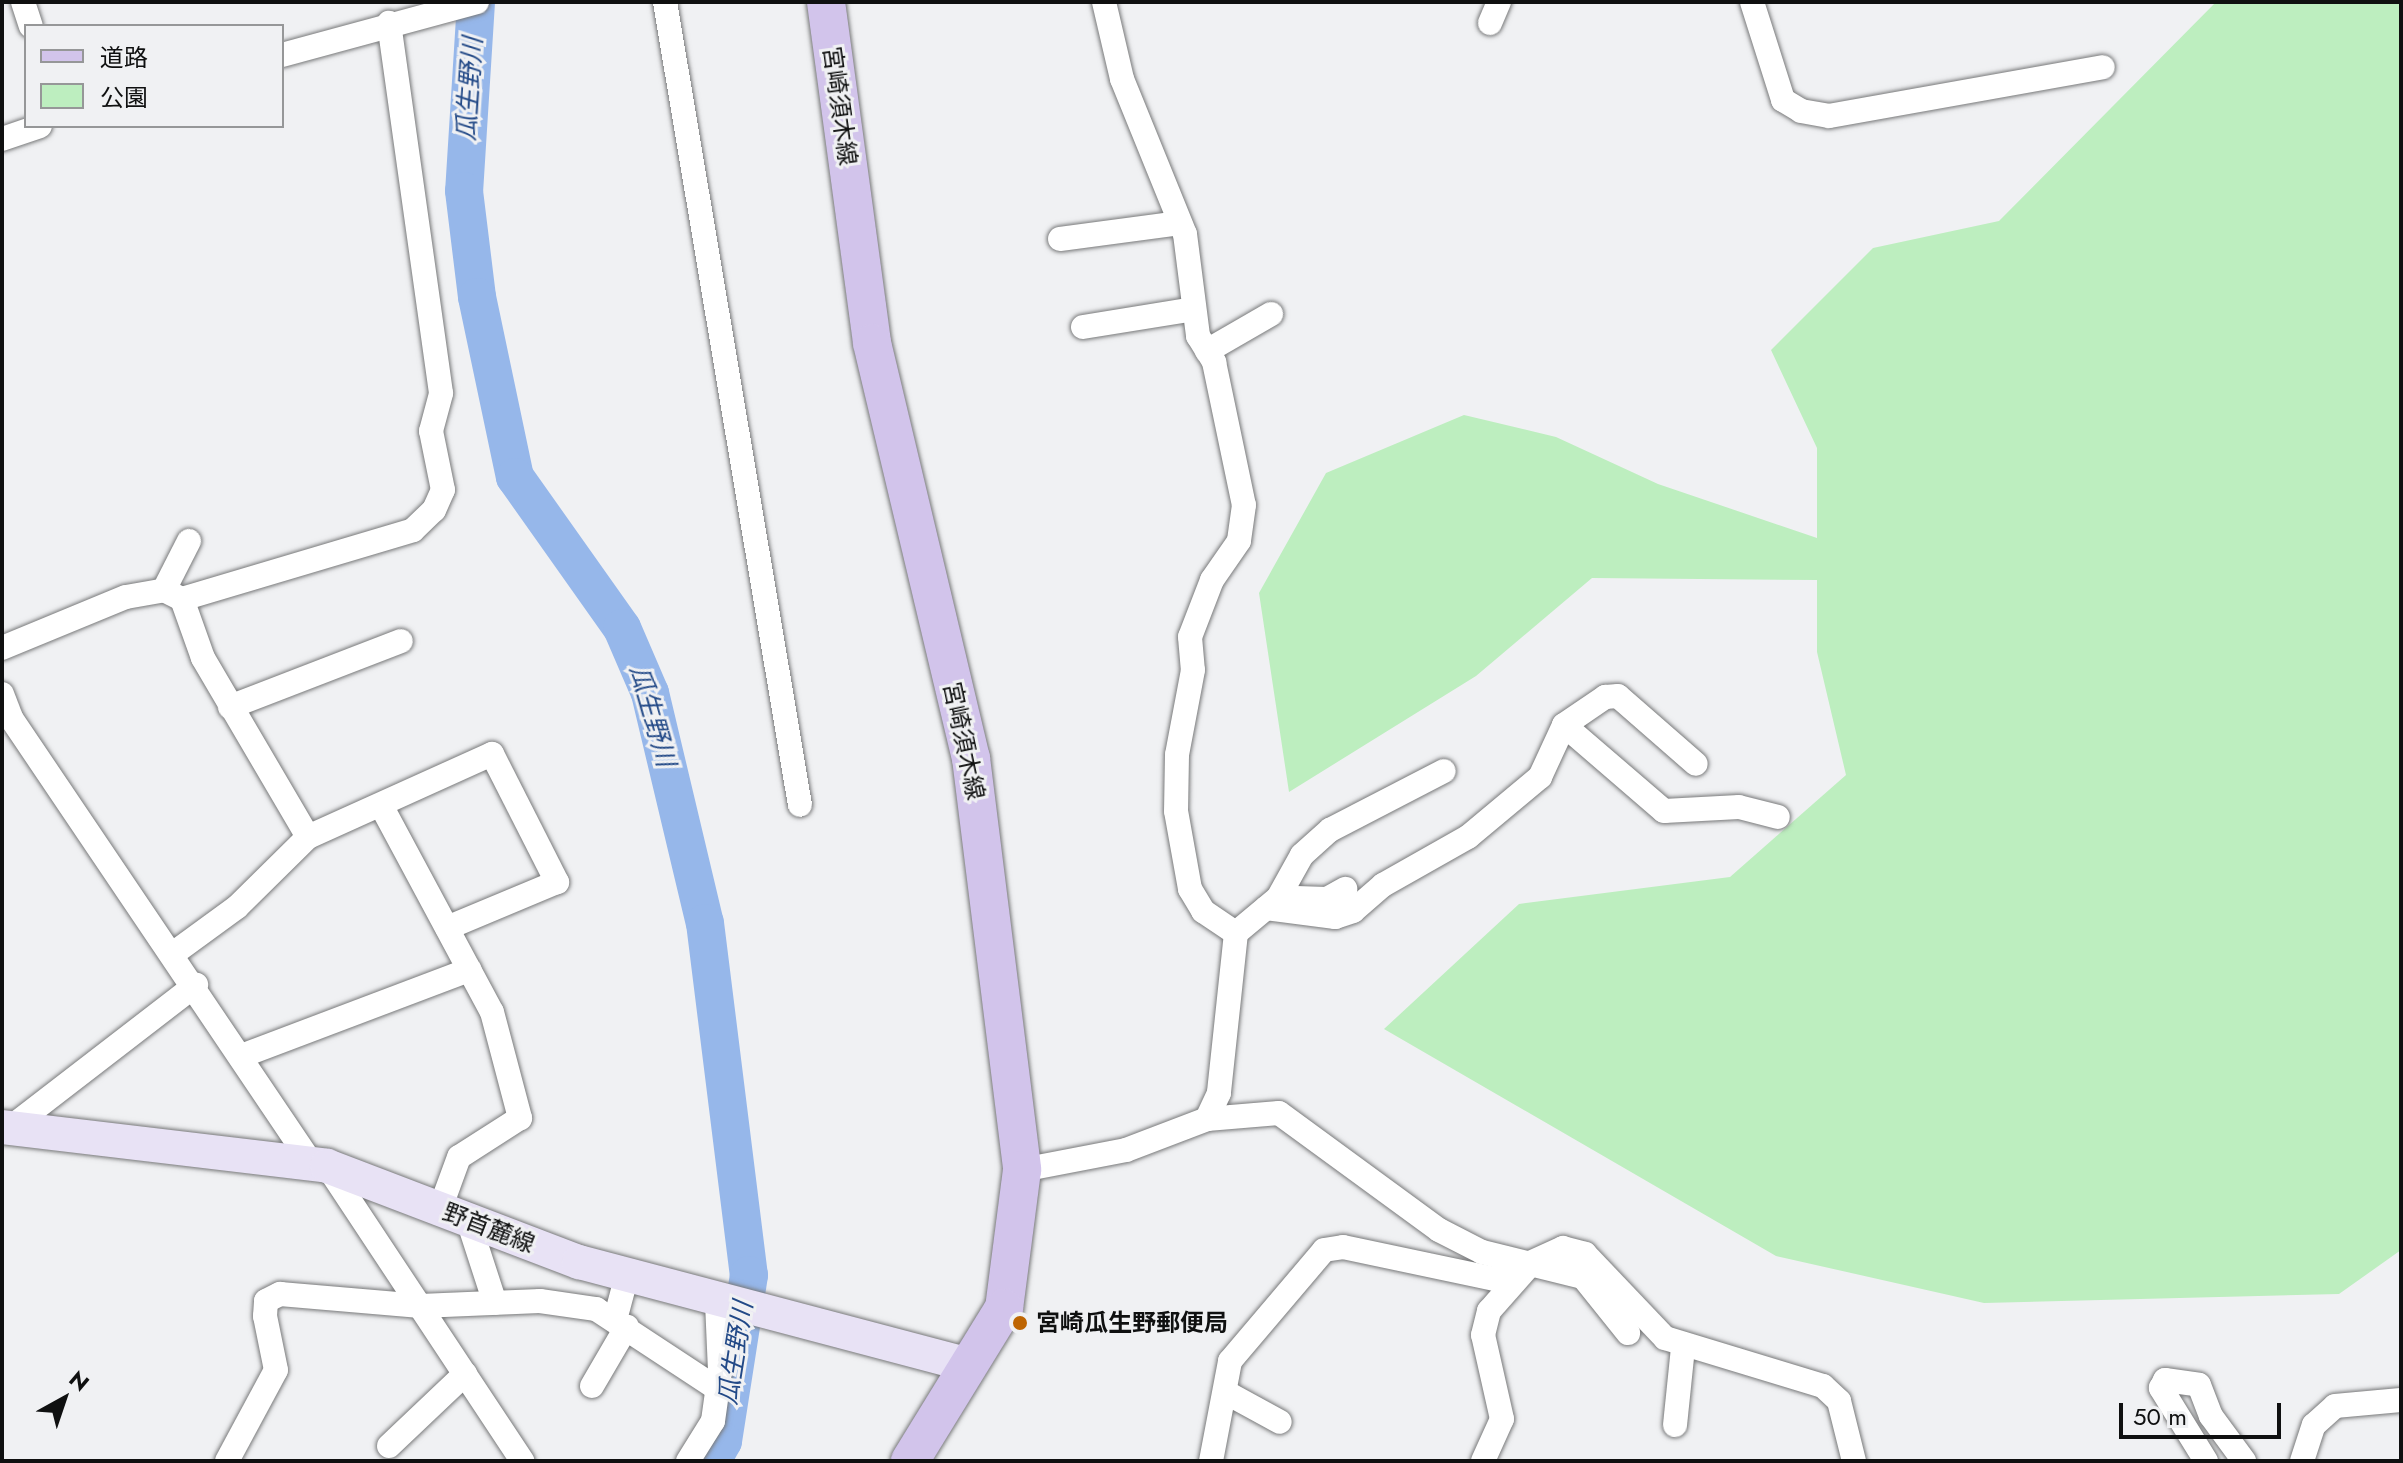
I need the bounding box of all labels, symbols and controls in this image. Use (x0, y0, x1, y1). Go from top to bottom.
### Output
legend (24, 24, 284, 128)
water label: 瓜生野川 (451, 36, 489, 142)
text: 道路 (100, 40, 148, 75)
street label: 宮崎須木線 (817, 45, 863, 167)
text: 公園 (100, 80, 148, 115)
water label: 瓜生野川 (623, 662, 681, 770)
street label: 宮崎須木線 (937, 679, 991, 803)
street label: 野首麓線 (439, 1197, 539, 1259)
water label: 瓜生野川 (712, 1299, 760, 1407)
place label: 宮崎瓜生野郵便局 (1036, 1309, 1228, 1337)
marker: 宮崎瓜生野郵便局 (1011, 1314, 1029, 1332)
north arrow (24, 1359, 104, 1439)
text: N (62, 1363, 96, 1398)
scale bar (2123, 1387, 2285, 1437)
text: 50 m (2133, 1399, 2187, 1434)

